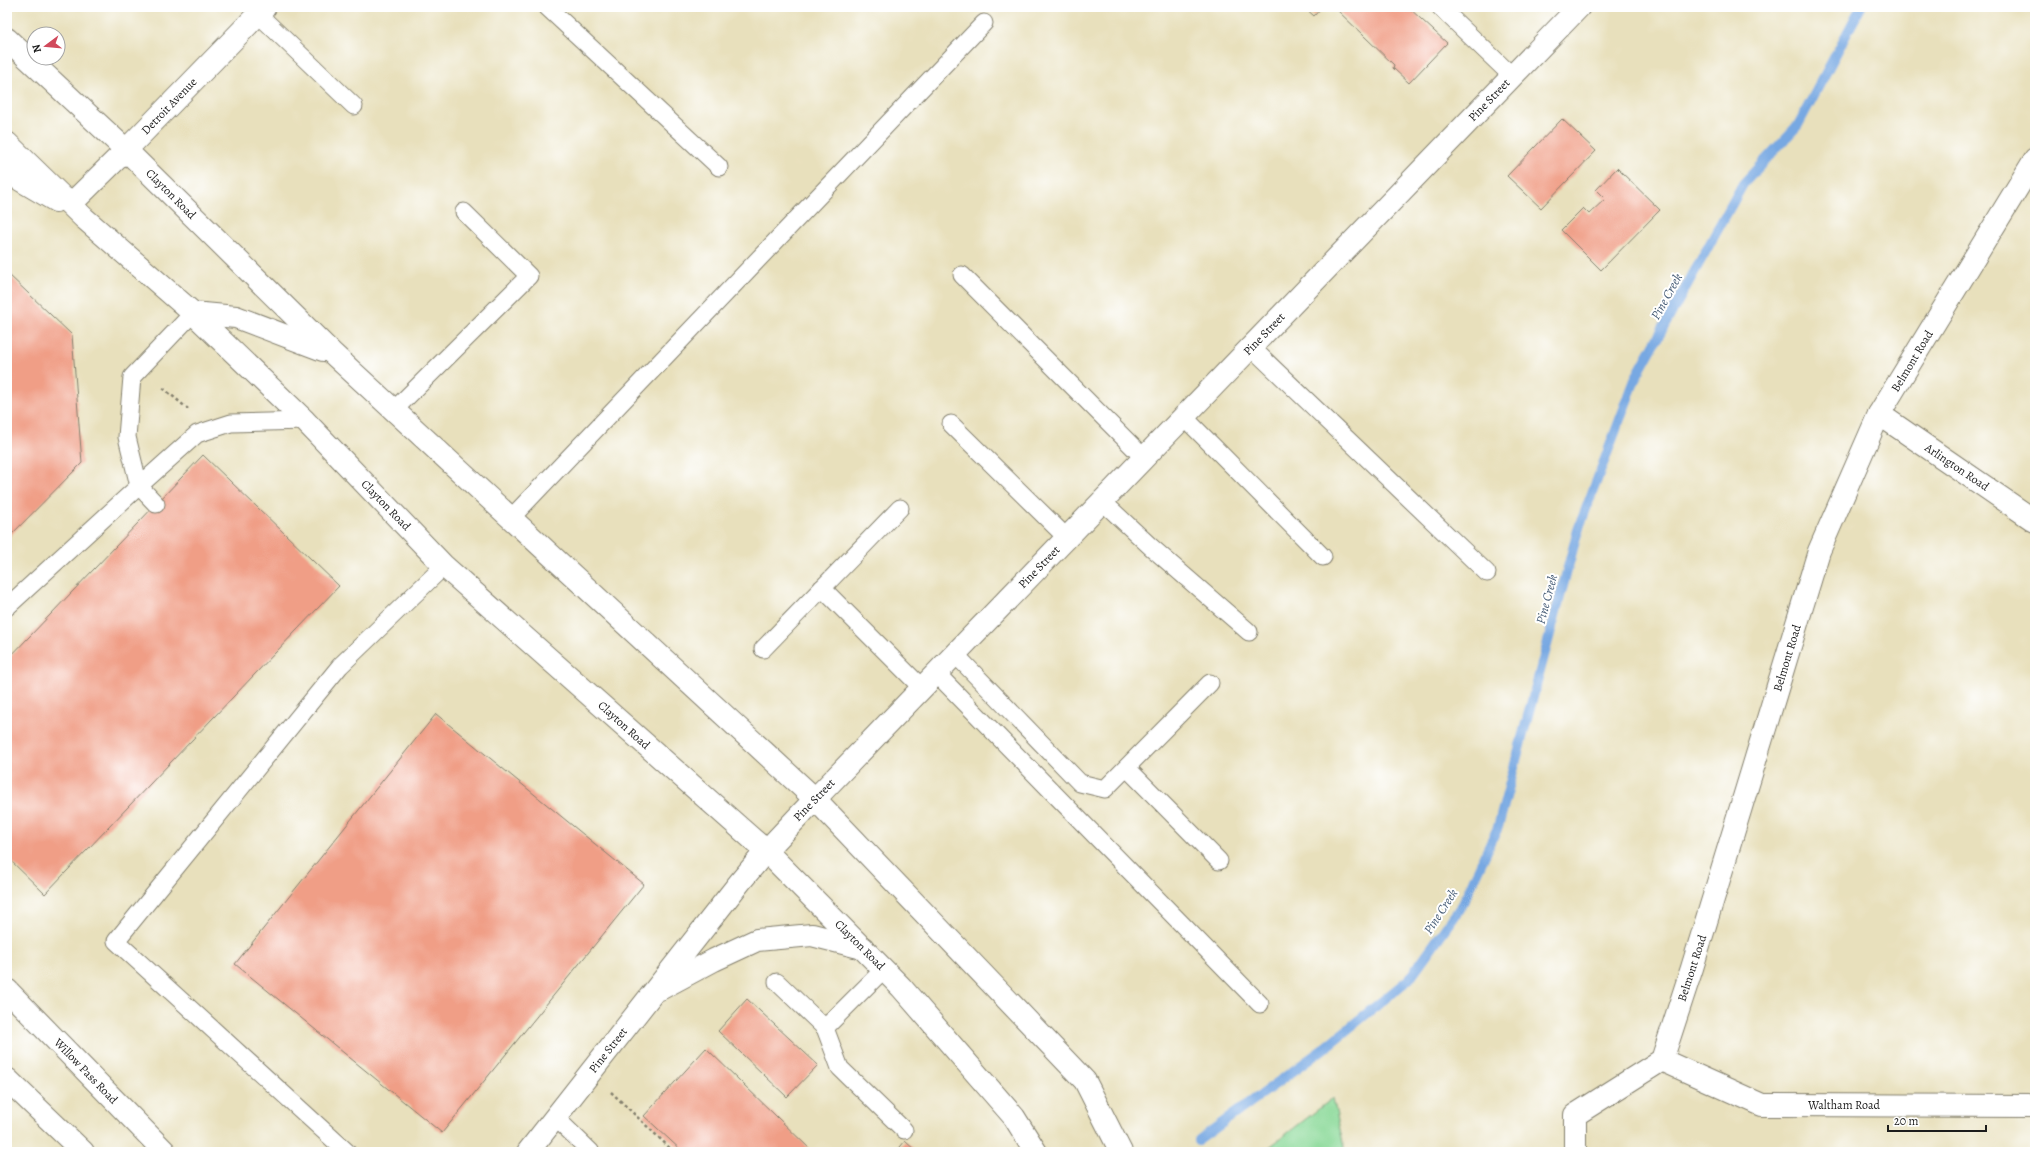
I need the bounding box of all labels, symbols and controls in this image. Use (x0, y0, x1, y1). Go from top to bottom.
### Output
north arrow (26, 26, 66, 66)
text: N (29, 43, 45, 55)
street label: Detroit Avenue (138, 74, 200, 138)
street label: Pine Street (1465, 75, 1513, 125)
street label: Clayton Road (142, 165, 200, 223)
water label: Pine Creek (1647, 270, 1686, 322)
street label: Pine Street (1240, 309, 1288, 359)
street label: Belmont Road (1887, 327, 1937, 395)
street label: Arlington Road (1921, 439, 1993, 495)
street label: Clayton Road (358, 476, 415, 534)
street label: Pine Street (1015, 542, 1063, 592)
water label: Pine Creek (1532, 572, 1561, 626)
street label: Belmont Road (1769, 622, 1805, 693)
street label: Clayton Road (594, 697, 654, 753)
street label: Pine Street (790, 775, 838, 825)
water label: Pine Creek (1420, 885, 1461, 937)
street label: Clayton Road (831, 916, 889, 974)
street label: Belmont Road (1674, 932, 1710, 1003)
street label: Pine Street (585, 1024, 631, 1076)
street label: Willow Pass Road (50, 1034, 122, 1108)
street label: Waltham Road (1807, 1097, 1881, 1113)
scale bar (1888, 1107, 1986, 1133)
text: 20 m (1894, 1113, 1918, 1129)

